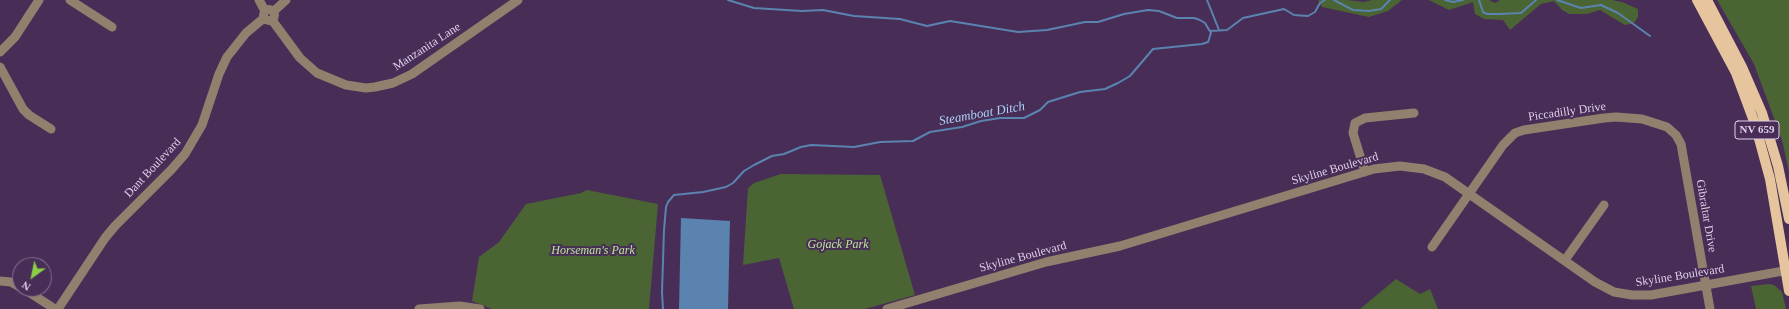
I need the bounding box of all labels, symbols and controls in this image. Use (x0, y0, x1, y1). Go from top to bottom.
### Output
street label: Manzanita Lane (391, 20, 463, 74)
water label: Steamboat Ditch (938, 99, 1026, 129)
street label: Piccadilly Drive (1527, 99, 1607, 125)
road number: NV 659 (1735, 121, 1779, 139)
street label: Dant Boulevard (122, 135, 184, 201)
street label: Skyline Boulevard (1290, 150, 1380, 188)
street label: Gibraltar Drive (1693, 178, 1719, 254)
park label: Gojack Park (808, 238, 868, 252)
street label: Skyline Boulevard (978, 238, 1068, 276)
park label: Horseman's Park (551, 244, 635, 258)
north arrow (12, 257, 52, 297)
street label: Skyline Boulevard (1635, 262, 1725, 290)
text: N (19, 279, 33, 293)

